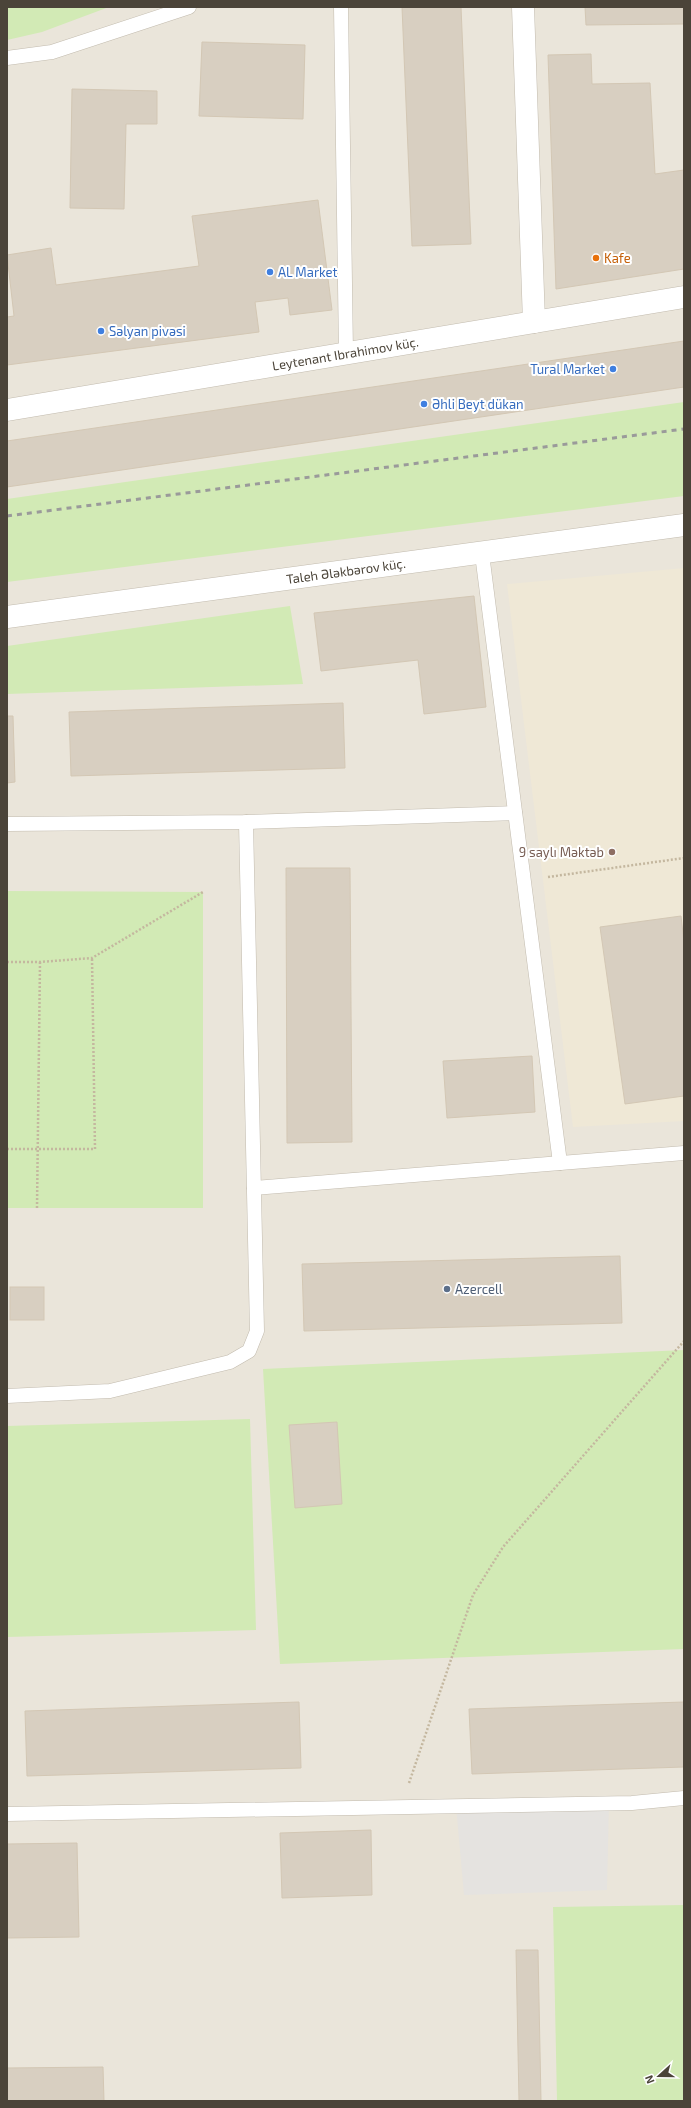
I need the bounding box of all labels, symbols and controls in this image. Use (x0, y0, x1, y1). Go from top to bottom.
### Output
place label: Kafe (604, 250, 631, 266)
marker: Kafe (591, 253, 601, 263)
place label: AL Market (278, 264, 338, 280)
marker: AL Market (265, 267, 275, 277)
place label: Səlyan pivəsi (109, 323, 186, 339)
marker: Səlyan pivəsi (96, 326, 106, 336)
street label: Leytenant Ibrahimov küç. (271, 333, 420, 374)
place label: Tural Market (530, 361, 605, 377)
marker: Tural Market (608, 364, 618, 374)
place label: Əhli Beyt dükan (432, 396, 524, 412)
marker: Əhli Beyt dükan (419, 399, 429, 409)
street label: Taleh Ələkbərov küç. (285, 555, 407, 587)
place label: 9 saylı Məktəb (519, 844, 604, 860)
marker: 9 saylı Məktəb (607, 847, 617, 857)
place label: Azercell (455, 1281, 503, 1297)
marker: Azercell (442, 1284, 452, 1294)
north arrow (639, 2056, 679, 2096)
text: N (642, 2074, 657, 2086)

